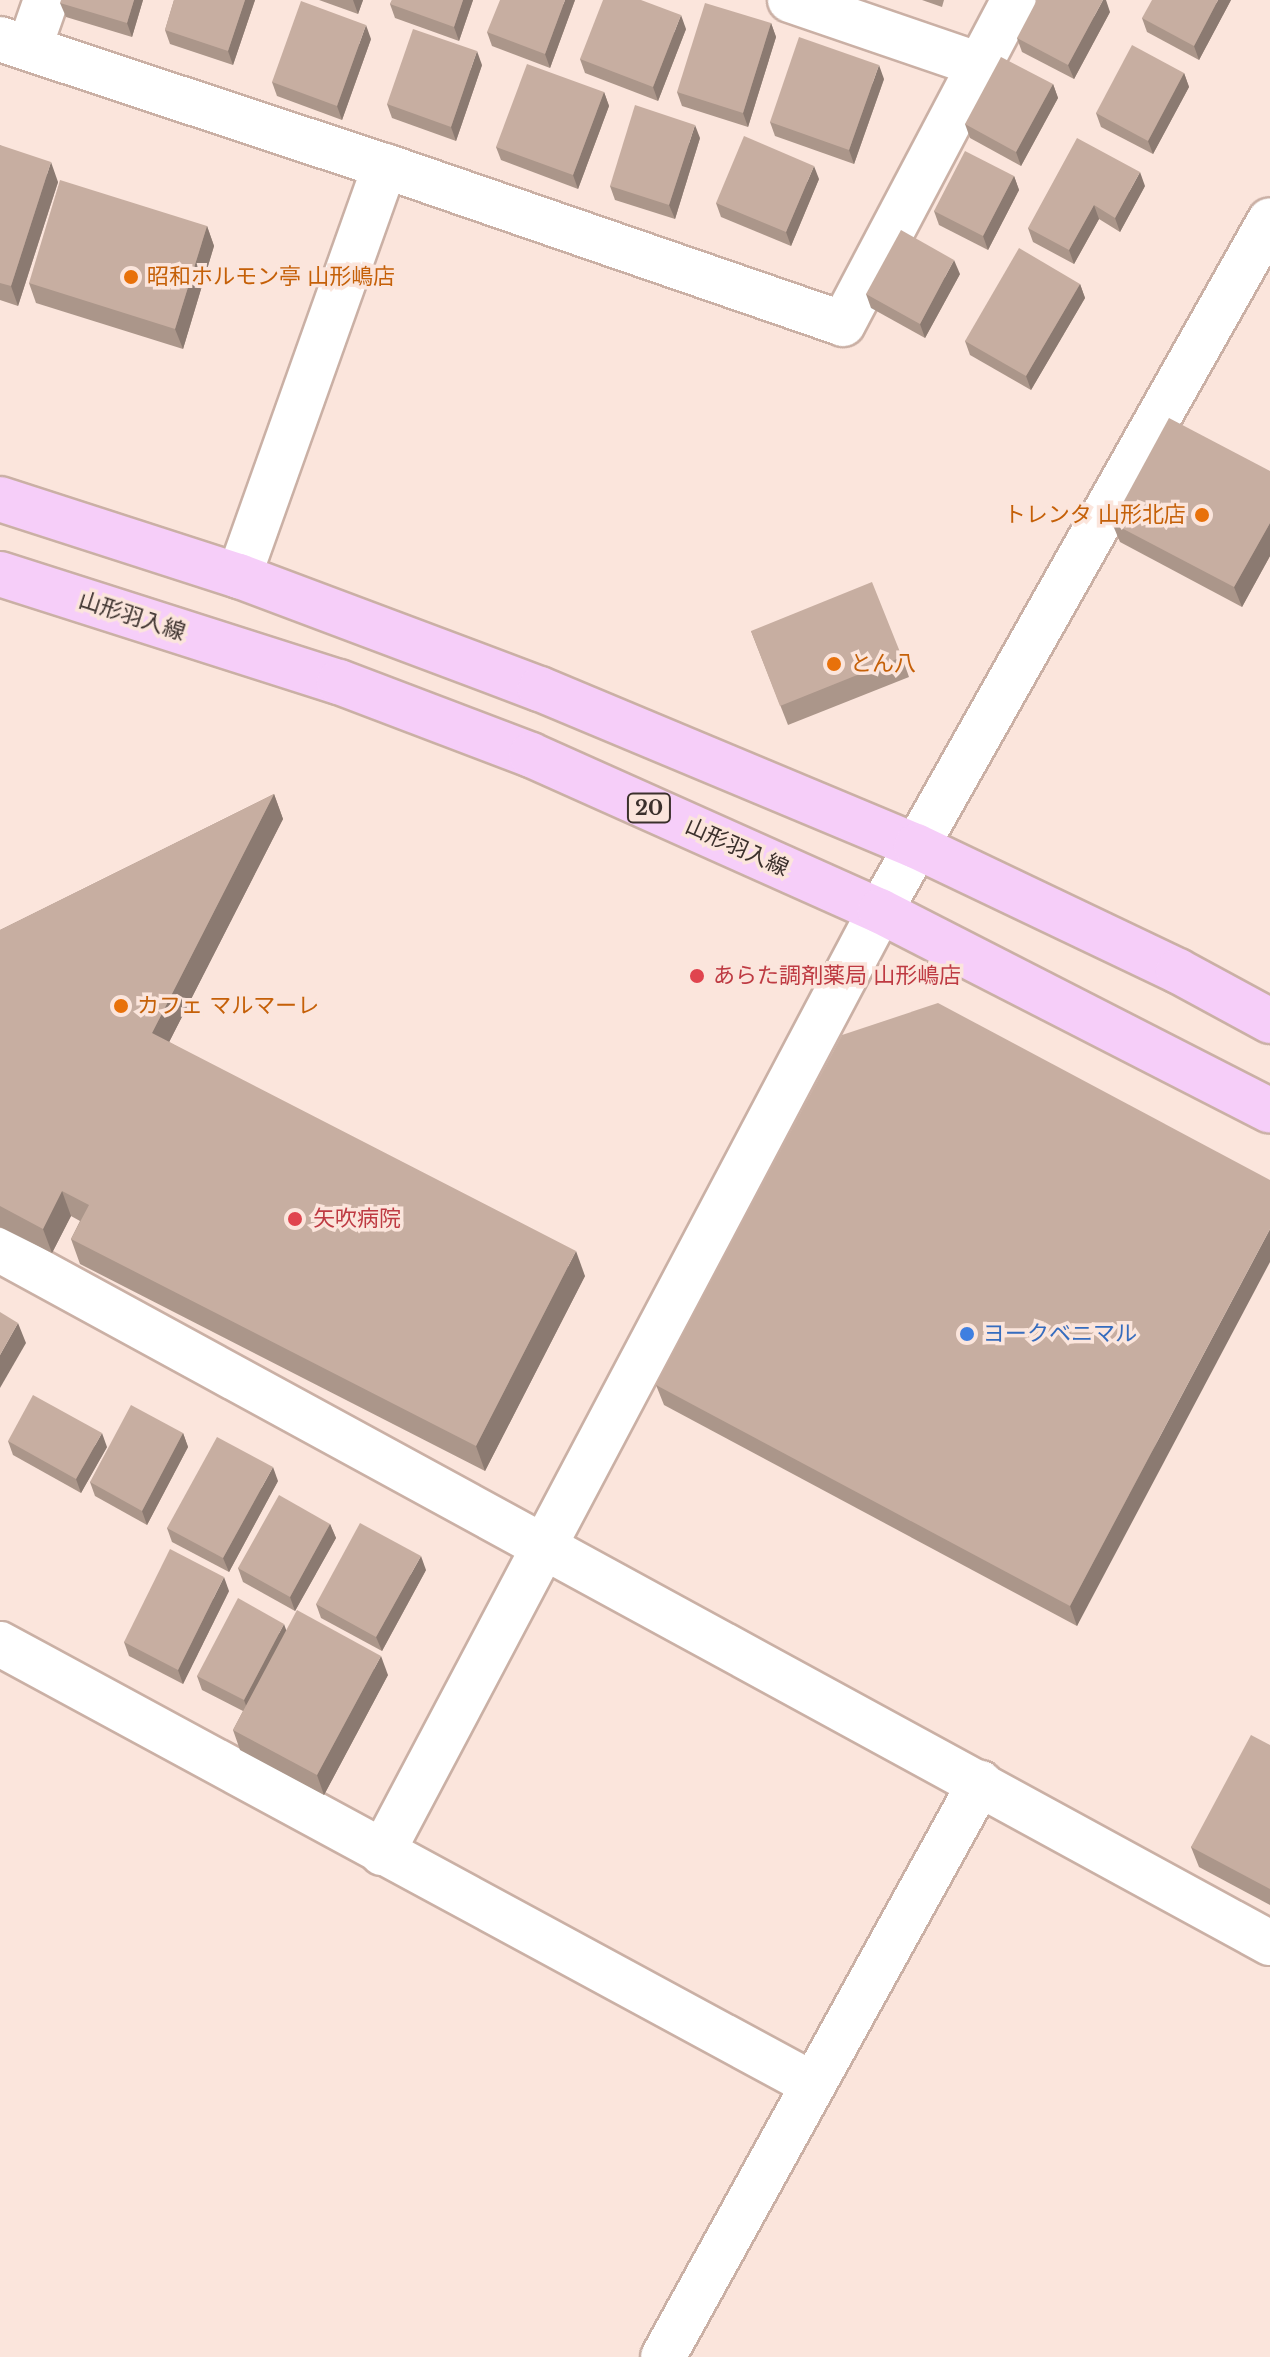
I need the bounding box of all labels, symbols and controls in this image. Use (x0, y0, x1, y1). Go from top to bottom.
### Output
place label: 昭和ホルモン亭 山形嶋店 (147, 264, 395, 290)
marker: 昭和ホルモン亭 山形嶋店 (122, 268, 140, 286)
place label: トレンタ 山形北店 (1004, 502, 1186, 528)
marker: トレンタ 山形北店 (1193, 506, 1211, 524)
street label: 山形羽入線 (76, 586, 188, 646)
place label: とん八 (850, 651, 916, 677)
marker: とん八 (825, 655, 843, 673)
road number: 20 (625, 792, 673, 824)
street label: 山形羽入線 (681, 813, 793, 881)
place label: あらた調剤薬局 山形嶋店 (713, 963, 961, 989)
marker: あらた調剤薬局 山形嶋店 (688, 967, 706, 985)
place label: カフェ マルマーレ (137, 993, 319, 1019)
marker: カフェ マルマーレ (112, 997, 130, 1015)
place label: 矢吹病院 (313, 1206, 401, 1232)
marker: 矢吹病院 (284, 1208, 306, 1230)
place label: ヨークベニマル (983, 1321, 1137, 1347)
marker: ヨークベニマル (958, 1325, 976, 1343)

